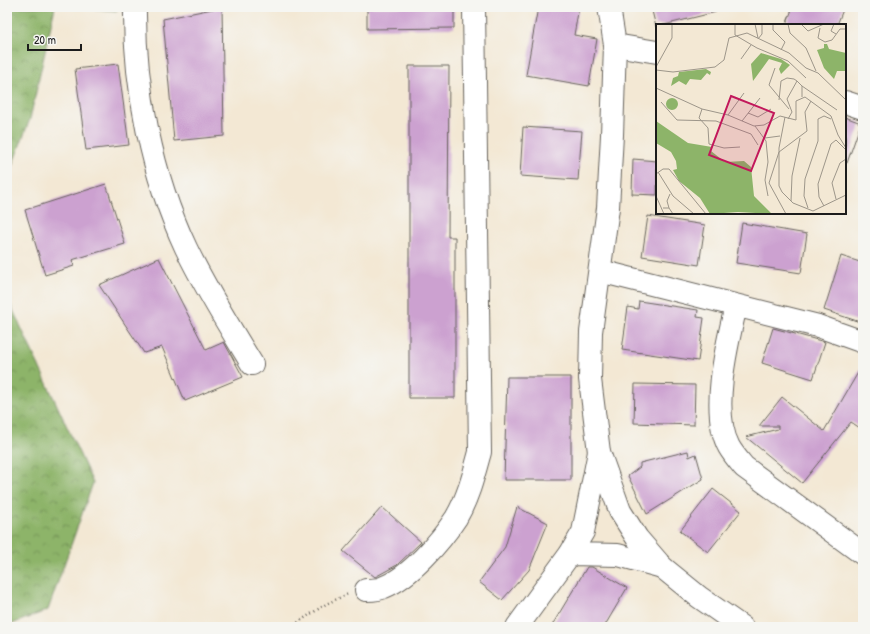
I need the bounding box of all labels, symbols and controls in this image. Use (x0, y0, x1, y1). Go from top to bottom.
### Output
inset map (656, 24, 846, 214)
scale bar (28, 26, 81, 52)
text: 20 m (34, 31, 56, 48)

